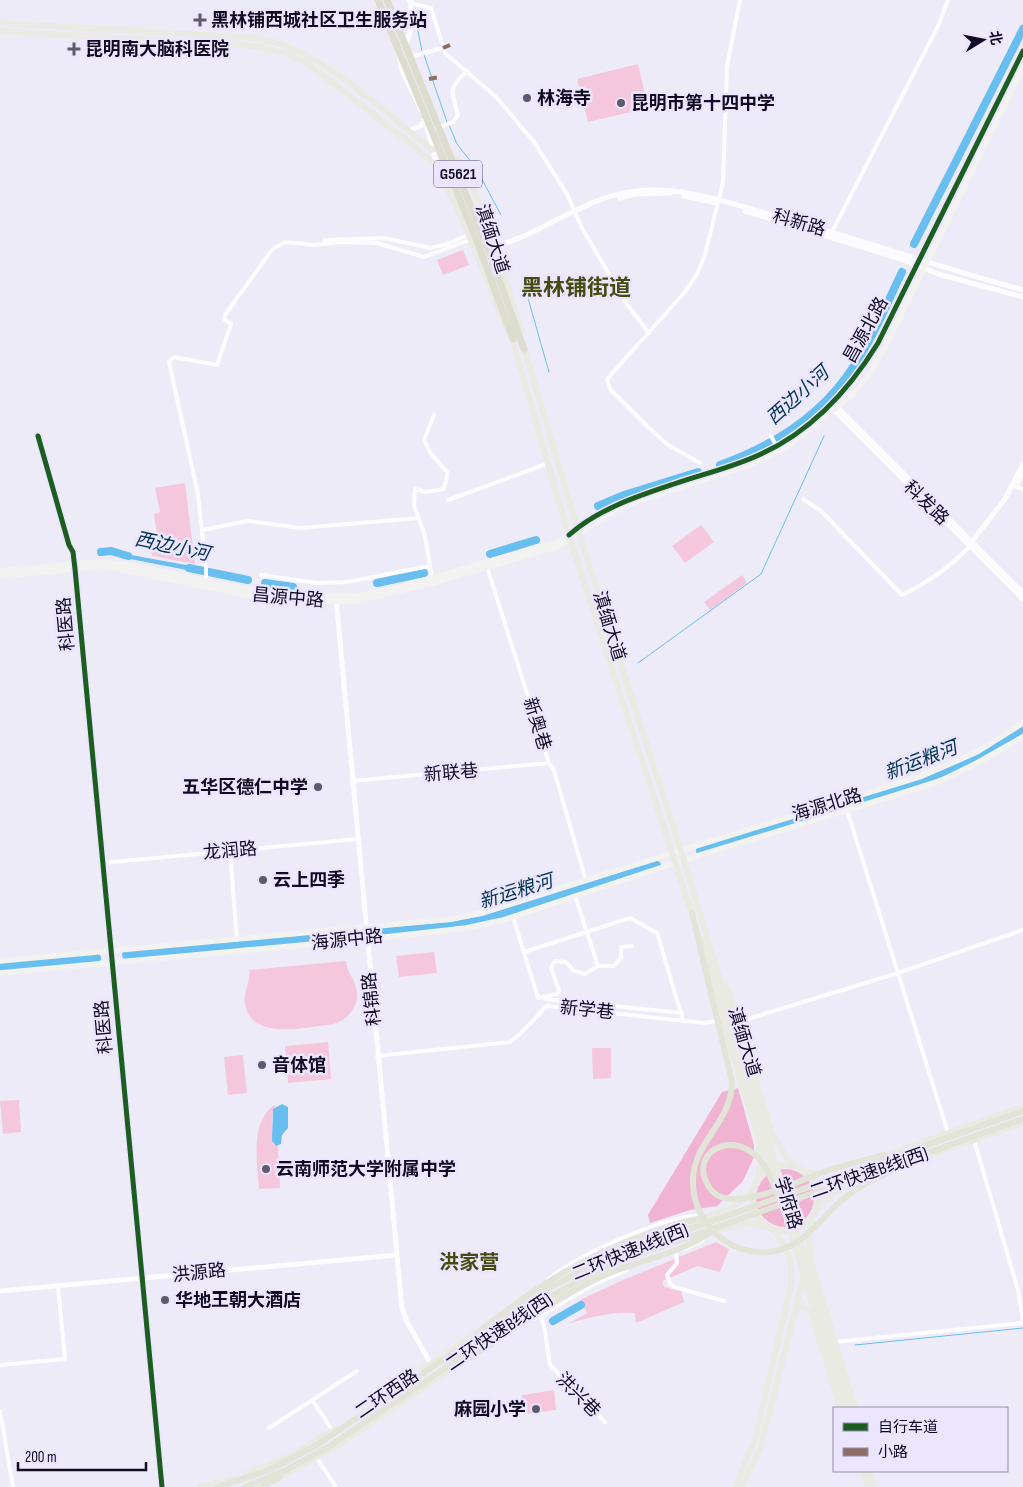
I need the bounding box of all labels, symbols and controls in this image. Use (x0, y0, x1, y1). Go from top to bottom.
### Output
place label: 黑林铺西城社区卫生服务站 (211, 10, 427, 31)
marker: 黑林铺西城社区卫生服务站 (193, 13, 207, 27)
north arrow (958, 15, 1008, 65)
text: 北 (986, 29, 1005, 46)
place label: 昆明南大脑科医院 (85, 39, 229, 60)
marker: 昆明南大脑科医院 (67, 42, 81, 56)
place label: 林海寺 (537, 88, 591, 109)
marker: 林海寺 (521, 92, 533, 104)
place label: 昆明市第十四中学 (631, 93, 775, 114)
marker: 昆明市第十四中学 (615, 97, 627, 109)
road number: G5621 (434, 160, 482, 188)
street label: 滇缅大道 (471, 202, 513, 276)
street label: 科新路 (770, 205, 828, 241)
district label: 黑林铺街道 (521, 275, 631, 302)
street label: 昌源北路 (839, 293, 893, 367)
water label: 西边小河 (762, 359, 837, 430)
street label: 科发路 (899, 477, 953, 529)
water label: 西边小河 (132, 528, 215, 567)
street label: 昌源中路 (251, 584, 325, 612)
street label: 滇缅大道 (588, 589, 630, 663)
street label: 科医路 (53, 596, 79, 652)
street label: 新奥巷 (519, 695, 555, 753)
water label: 新运粮河 (881, 735, 964, 785)
street label: 新联巷 (423, 760, 479, 786)
place label: 五华区德仁中学 (182, 777, 308, 798)
marker: 五华区德仁中学 (312, 781, 324, 793)
street label: 海源北路 (790, 784, 864, 826)
street label: 龙润路 (202, 838, 258, 864)
water label: 新运粮河 (476, 869, 560, 914)
place label: 云上四季 (273, 870, 345, 891)
marker: 云上四季 (257, 874, 269, 886)
street label: 海源中路 (310, 926, 384, 954)
street label: 科锦路 (359, 971, 385, 1027)
street label: 新学巷 (559, 997, 615, 1023)
street label: 科医路 (91, 999, 117, 1055)
street label: 滇缅大道 (723, 1005, 765, 1079)
place label: 音体馆 (272, 1055, 326, 1076)
marker: 音体馆 (256, 1059, 268, 1071)
street label: 二环快速B线(西) (807, 1143, 931, 1203)
place label: 云南师范大学附属中学 (276, 1159, 456, 1180)
marker: 云南师范大学附属中学 (260, 1163, 272, 1175)
street label: 学府路 (770, 1174, 806, 1232)
street label: 二环快速A线(西) (569, 1219, 691, 1285)
district label: 洪家营 (439, 1251, 499, 1275)
street label: 洪源路 (171, 1260, 227, 1286)
street label: 二环快速B线(西) (442, 1289, 556, 1375)
place label: 华地王朝大酒店 (175, 1290, 301, 1311)
marker: 华地王朝大酒店 (159, 1294, 171, 1306)
street label: 二环西路 (351, 1365, 423, 1423)
street label: 洪兴巷 (551, 1368, 605, 1422)
place label: 麻园小学 (454, 1399, 526, 1420)
marker: 麻园小学 (530, 1403, 542, 1415)
legend (833, 1407, 1008, 1472)
text: 自行车道 (878, 1418, 938, 1437)
scale bar (18, 1440, 145, 1472)
text: 小路 (878, 1443, 908, 1462)
text: 200 m (25, 1448, 57, 1467)

